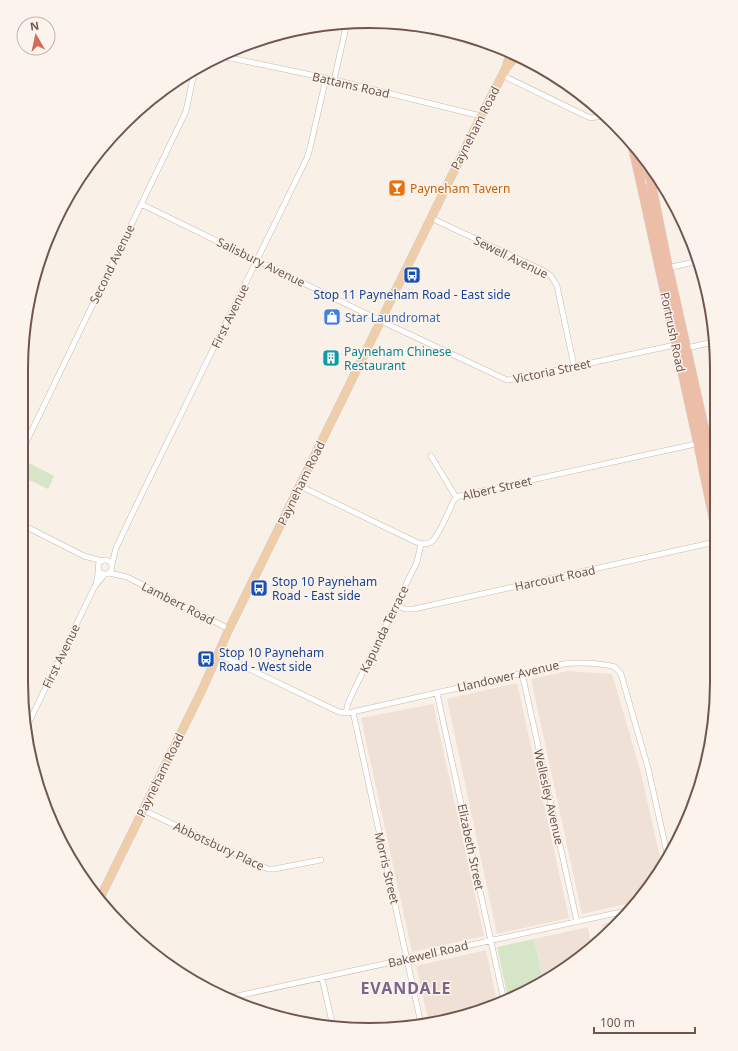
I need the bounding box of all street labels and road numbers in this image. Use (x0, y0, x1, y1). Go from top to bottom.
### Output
street label: Battams Road (311, 68, 391, 102)
street label: Payneham Road (447, 83, 503, 173)
street label: Second Avenue (85, 221, 139, 307)
street label: Sewell Avenue (471, 232, 551, 282)
street label: Salisbury Avenue (214, 233, 308, 291)
street label: First Avenue (207, 281, 253, 351)
street label: Portrush Road (656, 290, 690, 374)
street label: Victoria Street (512, 354, 593, 388)
street label: Payneham Road (273, 438, 329, 528)
street label: Albert Street (461, 472, 534, 504)
street label: Harcourt Road (513, 561, 597, 595)
street label: Lambert Road (139, 577, 217, 629)
street label: Kapunda Terrace (356, 582, 413, 675)
street label: First Avenue (38, 621, 84, 691)
street label: Llandower Avenue (455, 656, 561, 696)
street label: Payneham Road (132, 730, 188, 820)
street label: Wellesley Avenue (530, 748, 568, 847)
street label: Elizabeth Street (454, 802, 489, 892)
street label: Abbotsbury Place (171, 818, 267, 875)
street label: Morris Street (370, 830, 404, 906)
street label: Bakewell Road (386, 937, 470, 971)

